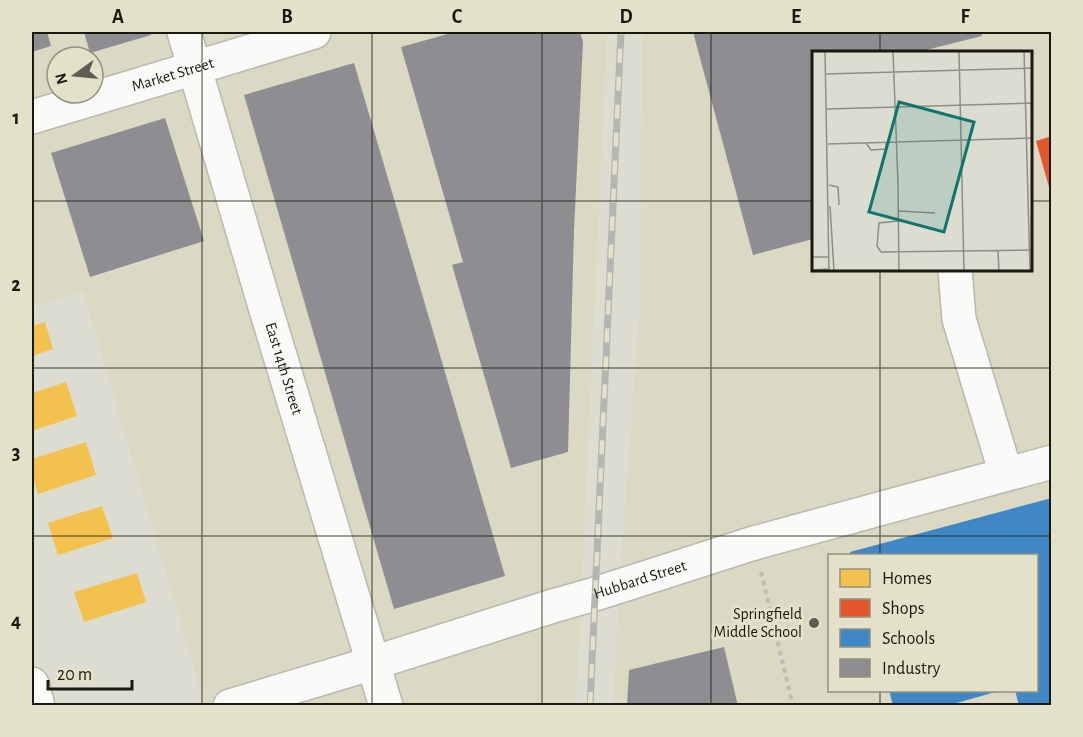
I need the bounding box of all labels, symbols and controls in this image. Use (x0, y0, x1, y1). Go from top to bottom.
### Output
text: A (112, 7, 124, 27)
text: B (281, 7, 293, 27)
text: C (452, 7, 463, 27)
text: D (619, 7, 633, 27)
text: E (791, 7, 801, 27)
text: F (960, 7, 970, 27)
north arrow (45, 45, 105, 105)
inset map (812, 51, 1032, 272)
street label: Market Street (130, 55, 216, 94)
text: N (52, 71, 71, 86)
text: 1 (12, 108, 20, 128)
text: 2 (11, 275, 21, 295)
street label: East 14th Street (262, 320, 305, 417)
text: 3 (12, 443, 20, 463)
legend (828, 554, 1038, 692)
street label: Hubbard Street (592, 557, 688, 602)
text: Homes (882, 570, 932, 588)
text: Shops (882, 600, 924, 618)
place label: Springfield Middle School (714, 606, 802, 640)
text: 4 (11, 611, 21, 631)
marker: Springfield Middle School (807, 616, 821, 630)
text: Schools (882, 630, 935, 648)
scale bar (48, 653, 132, 691)
text: Industry (882, 660, 941, 678)
text: 20 m (57, 666, 92, 684)

